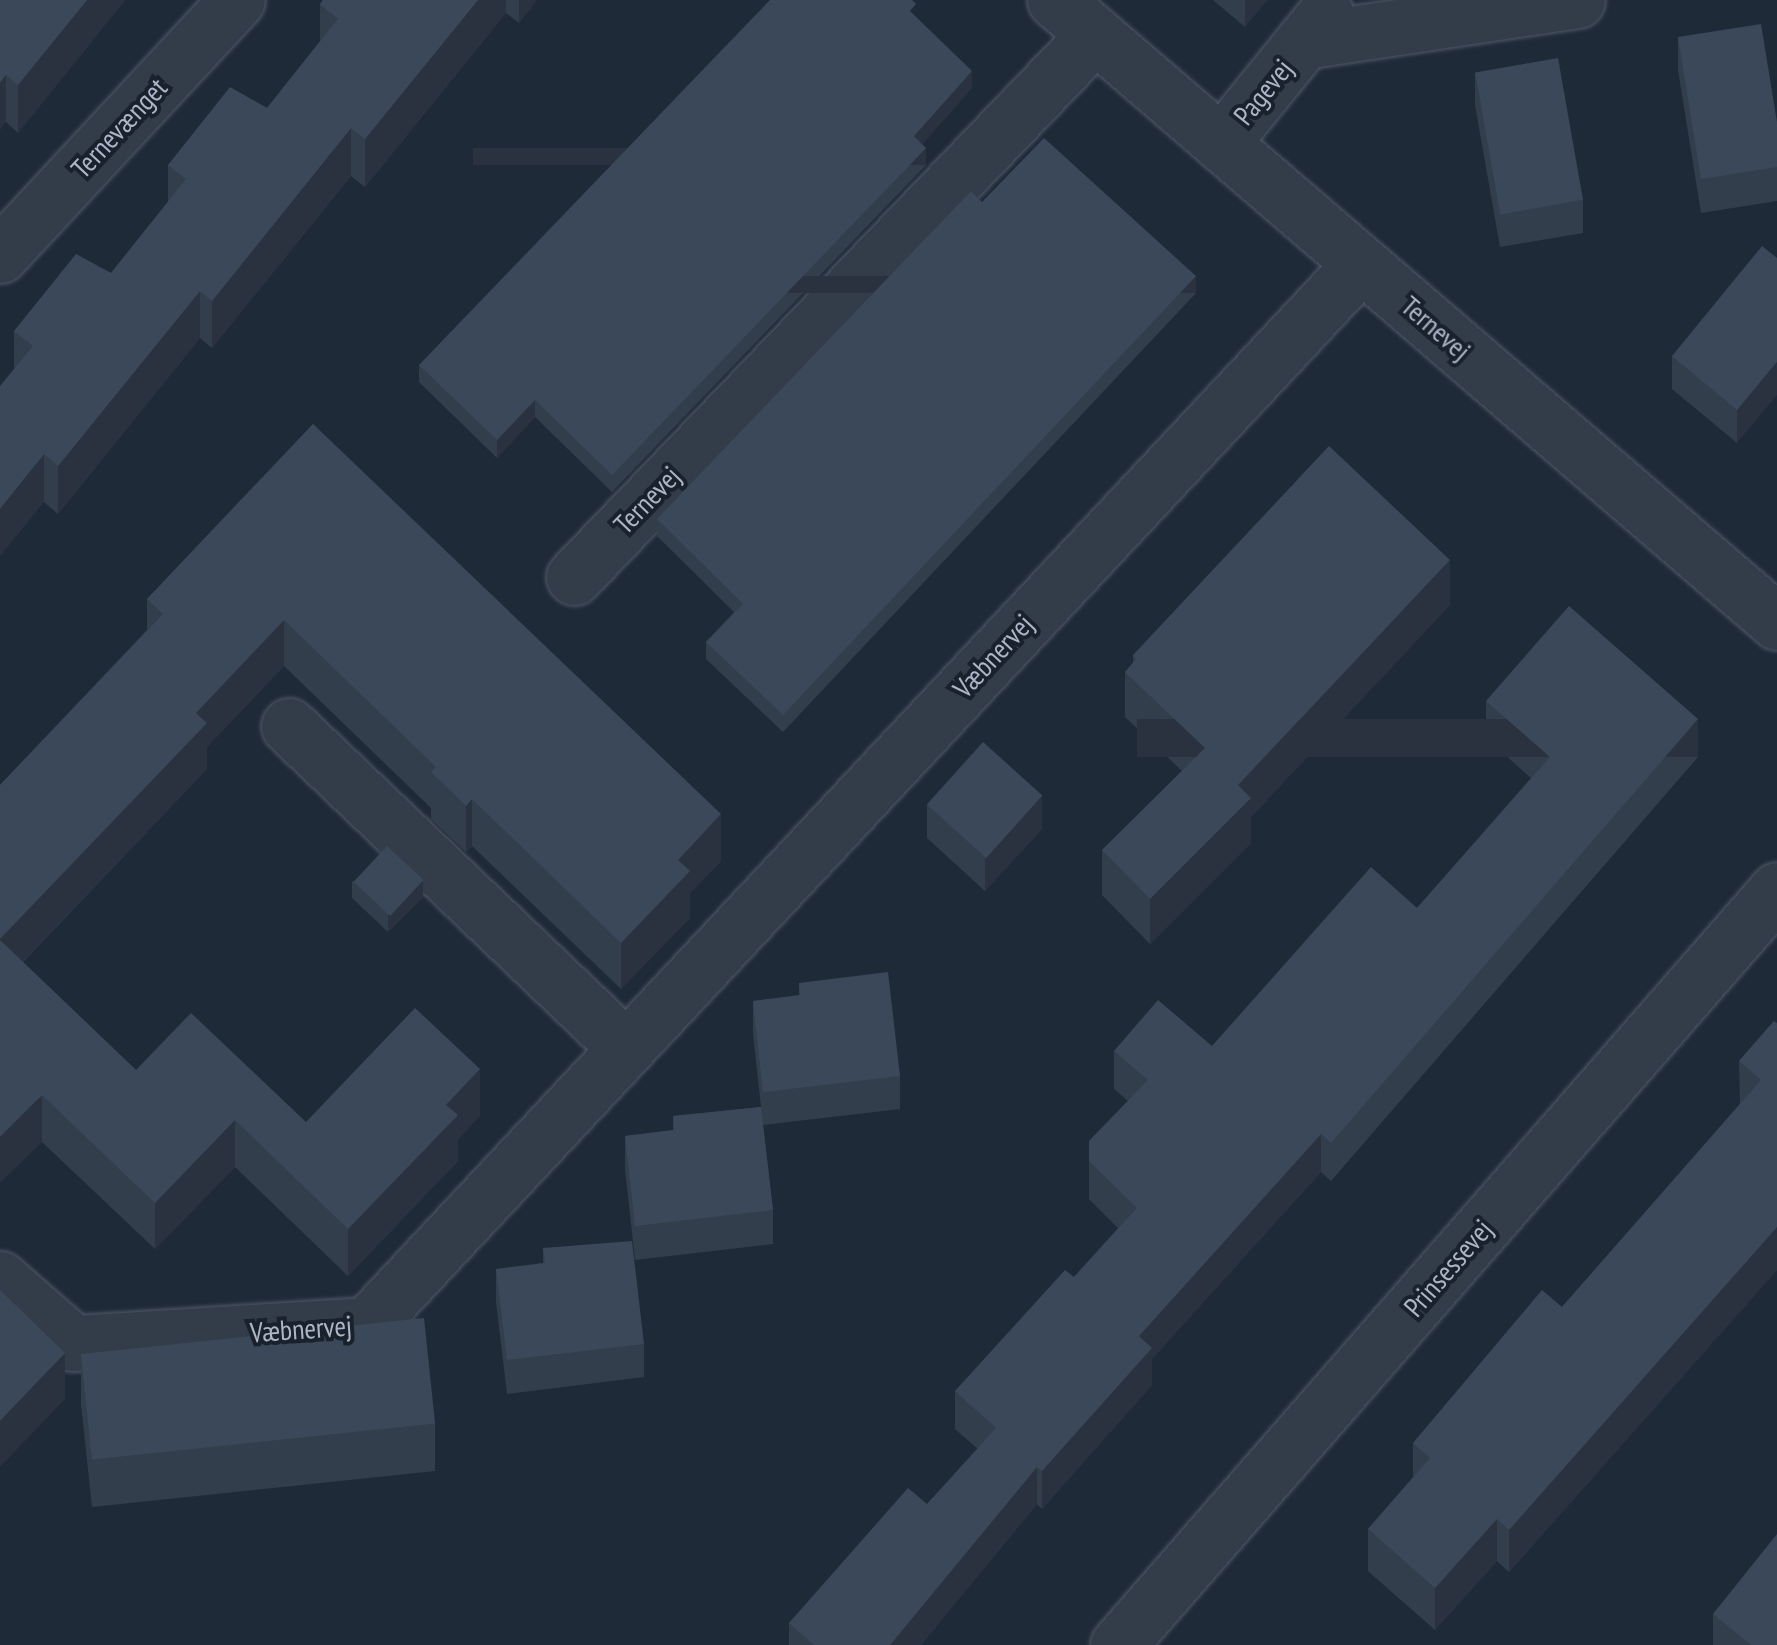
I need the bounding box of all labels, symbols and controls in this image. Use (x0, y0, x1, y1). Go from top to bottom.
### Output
street label: Pagevej (1226, 52, 1300, 132)
street label: Ternevænget (64, 71, 174, 185)
street label: Ternevej (1395, 289, 1477, 367)
street label: Ternevej (607, 459, 687, 541)
street label: Væbnervej (946, 607, 1040, 705)
street label: Prinsessevej (1397, 1213, 1499, 1323)
street label: Væbnervej (249, 1309, 353, 1349)

